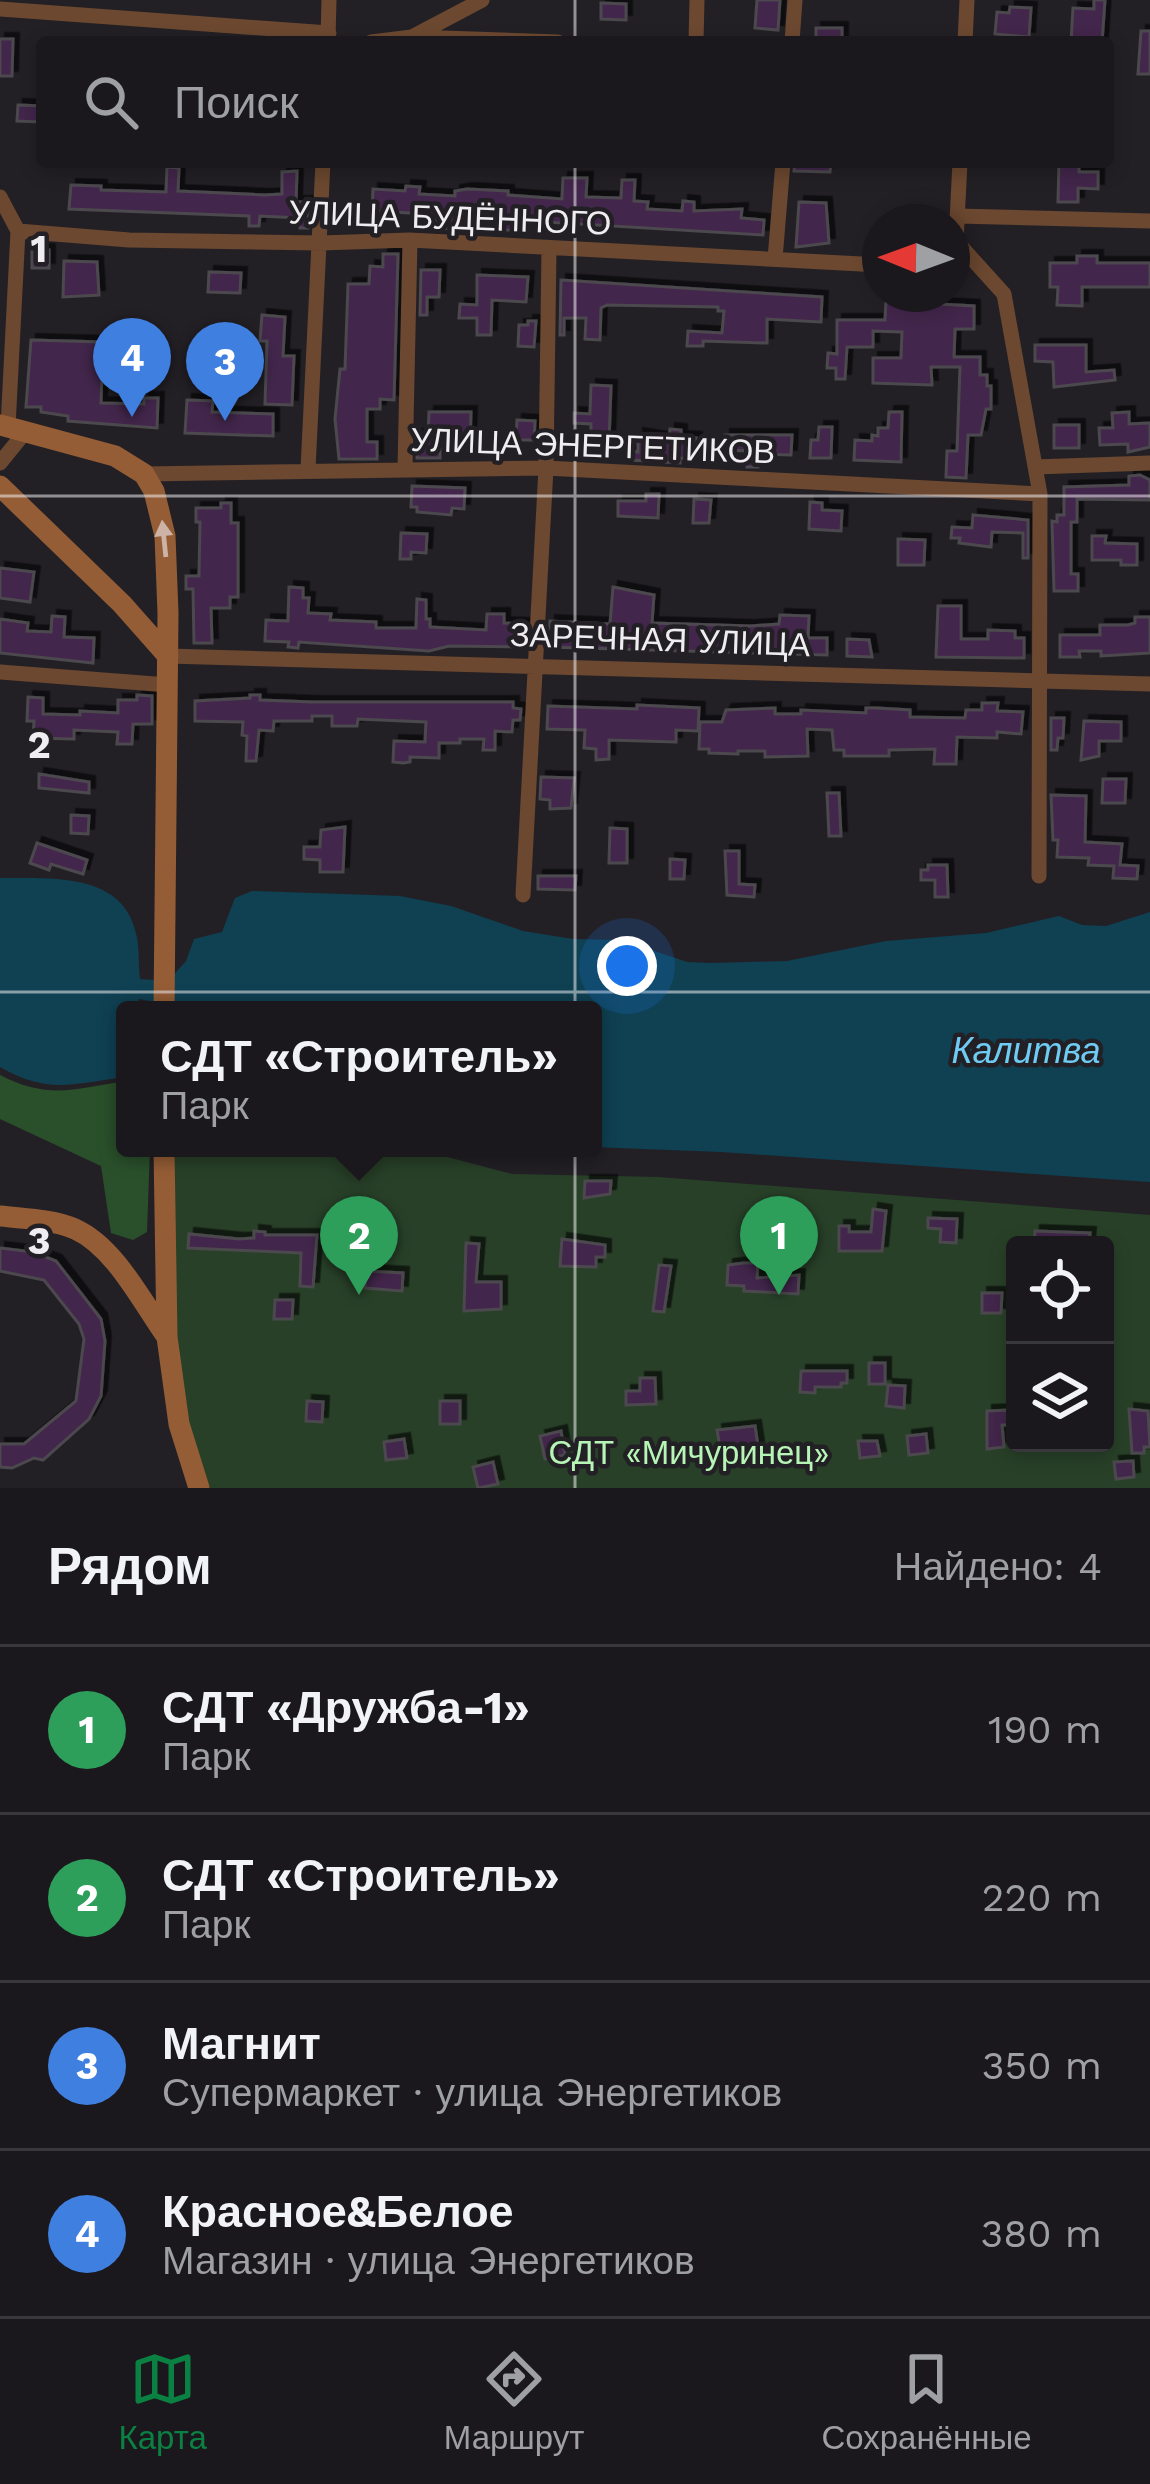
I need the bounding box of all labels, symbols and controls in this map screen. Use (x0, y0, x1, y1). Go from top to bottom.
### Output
search box (36, 36, 1114, 168)
icon: search (78, 69, 144, 135)
text: Поиск (174, 76, 299, 129)
street label: УЛИЦА БУДЁННОГО (288, 192, 612, 243)
north arrow (862, 204, 970, 312)
text: 1 (31, 226, 47, 271)
pin: 4 (93, 318, 171, 417)
pin: 3 (186, 322, 264, 421)
street label: УЛИЦА ЭНЕРГЕТИКОВ (410, 420, 776, 471)
one-way arrow (154, 520, 173, 557)
street label: ЗАРЕЧНАЯ УЛИЦА (509, 615, 811, 664)
text: 2 (27, 722, 51, 767)
your location (597, 936, 657, 996)
popup (116, 1001, 602, 1157)
text: СДТ «Строитель» (160, 1030, 558, 1083)
water label: Калитва (951, 1030, 1101, 1072)
text: Парк (160, 1083, 249, 1128)
pin: 2 (320, 1196, 398, 1295)
pin: 1 (740, 1196, 818, 1295)
text: 3 (27, 1218, 51, 1263)
map controls (1006, 1236, 1114, 1452)
button: locate (1006, 1236, 1114, 1344)
button: layers (1006, 1344, 1114, 1452)
park label: СДТ «Мичуринец» (549, 1433, 829, 1472)
text: Рядом (48, 1537, 212, 1596)
text: Найдено: 4 (894, 1544, 1102, 1589)
text: СДТ «Дружба-1» (162, 1681, 530, 1734)
text: 1 (79, 1707, 95, 1752)
text: 190 m (988, 1707, 1102, 1752)
text: Парк (162, 1734, 250, 1779)
text: СДТ «Строитель» (162, 1849, 559, 1902)
text: 2 (75, 1875, 99, 1920)
text: 220 m (982, 1875, 1102, 1920)
text: Парк (162, 1902, 250, 1947)
text: Магнит (162, 2017, 321, 2070)
text: 3 (75, 2043, 99, 2088)
text: 350 m (982, 2043, 1102, 2088)
text: Супермаркет · улица Энергетиков (162, 2070, 782, 2115)
text: Красное&Белое (162, 2185, 514, 2238)
text: 4 (74, 2211, 100, 2256)
text: 380 m (981, 2211, 1102, 2256)
text: Магазин · улица Энергетиков (162, 2238, 695, 2283)
tab: Карта (118, 2346, 207, 2457)
tab: Маршрут (444, 2346, 584, 2457)
tab: Сохранённые (821, 2346, 1032, 2457)

